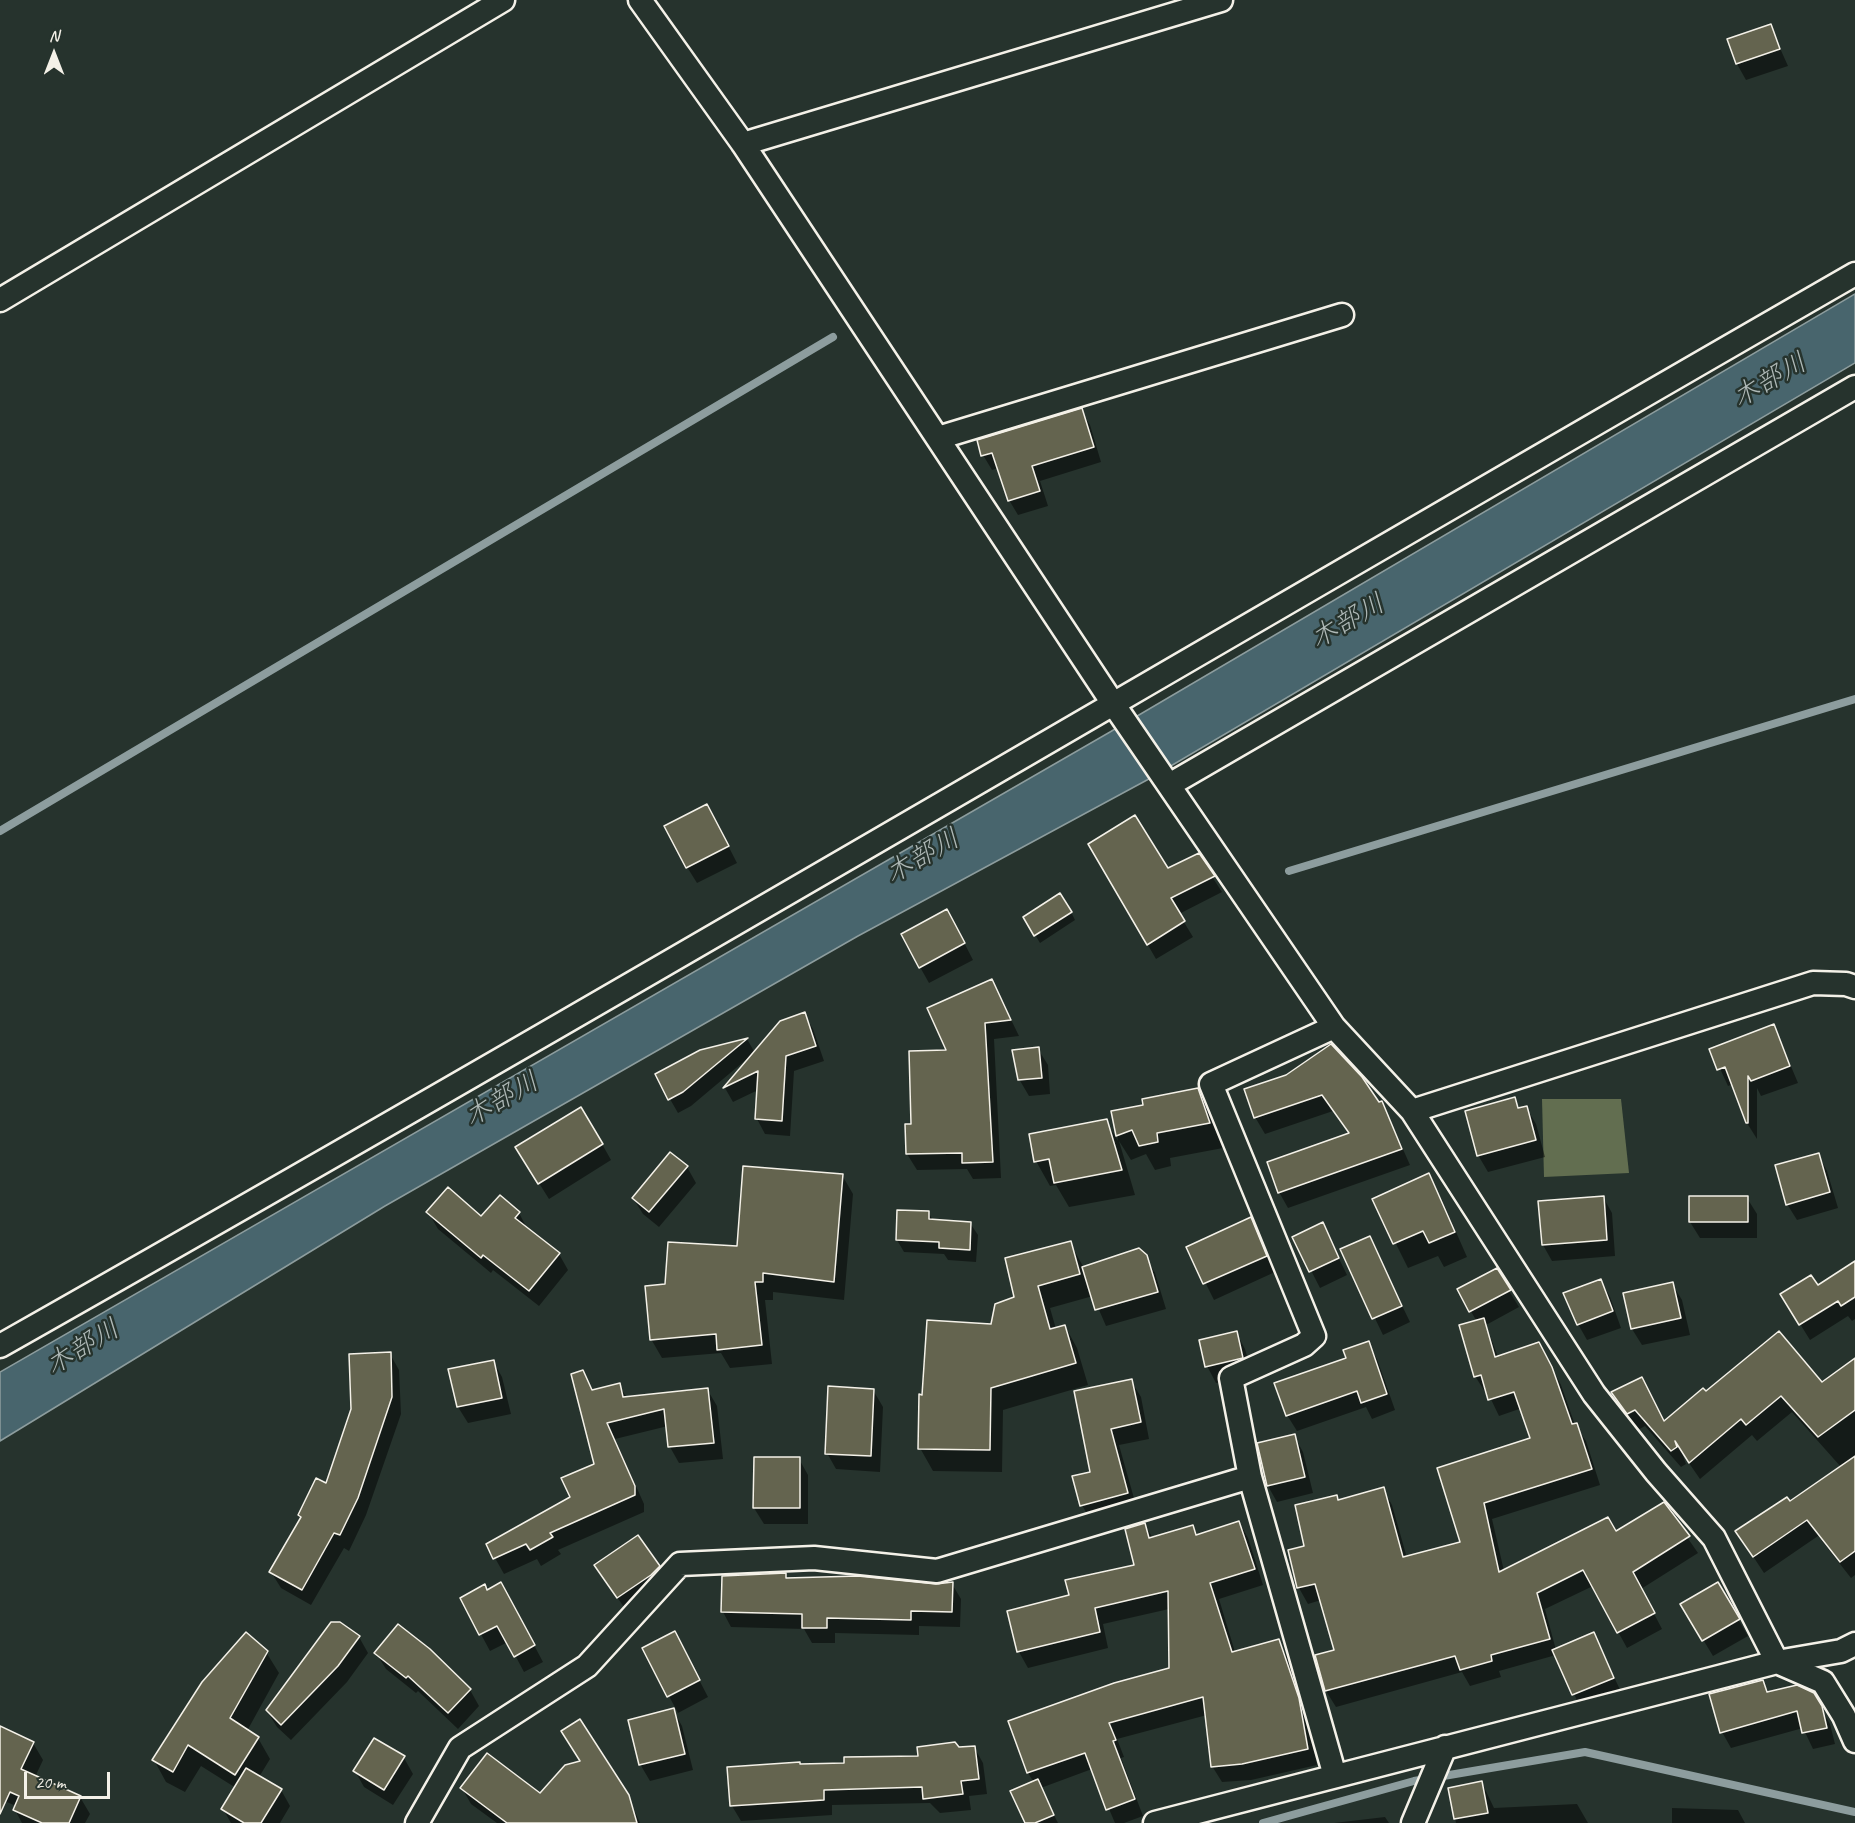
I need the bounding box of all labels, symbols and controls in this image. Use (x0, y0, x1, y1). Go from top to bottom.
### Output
north arrow (24, 24, 84, 84)
text: N (49, 26, 59, 46)
water label: 木部川 (1727, 347, 1813, 415)
water label: 木部川 (1305, 588, 1391, 656)
water label: 木部川 (880, 823, 966, 891)
water label: 木部川 (459, 1066, 545, 1134)
water label: 木部川 (40, 1313, 126, 1383)
scale bar (27, 1760, 112, 1798)
text: 20 m (35, 1771, 66, 1793)

